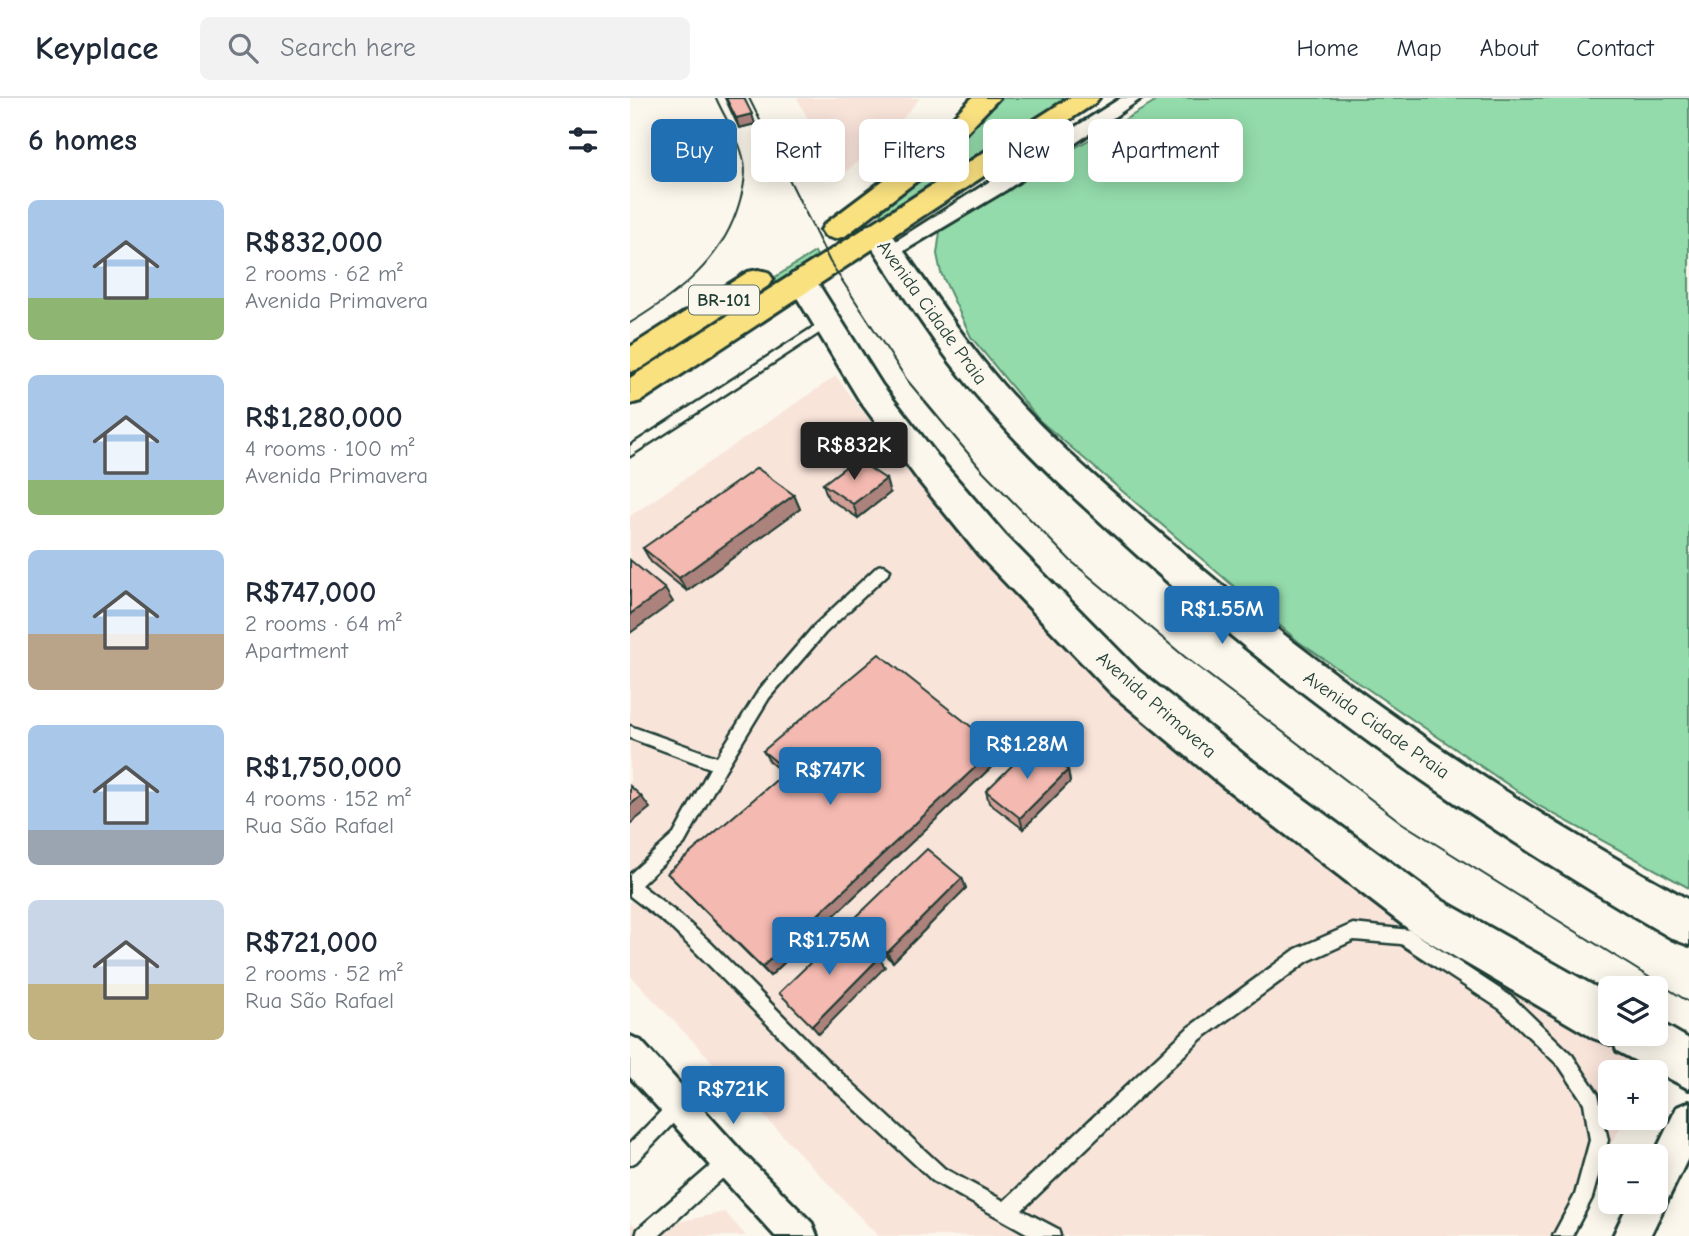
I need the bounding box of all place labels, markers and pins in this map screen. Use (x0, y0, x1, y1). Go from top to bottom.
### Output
pin: R$832K (797, 422, 911, 482)
pin: R$1.55M (1157, 587, 1287, 646)
pin: R$1.28M (962, 722, 1092, 781)
pin: R$747K (773, 748, 887, 807)
pin: R$1.75M (764, 918, 894, 977)
pin: R$721K (676, 1066, 790, 1126)

